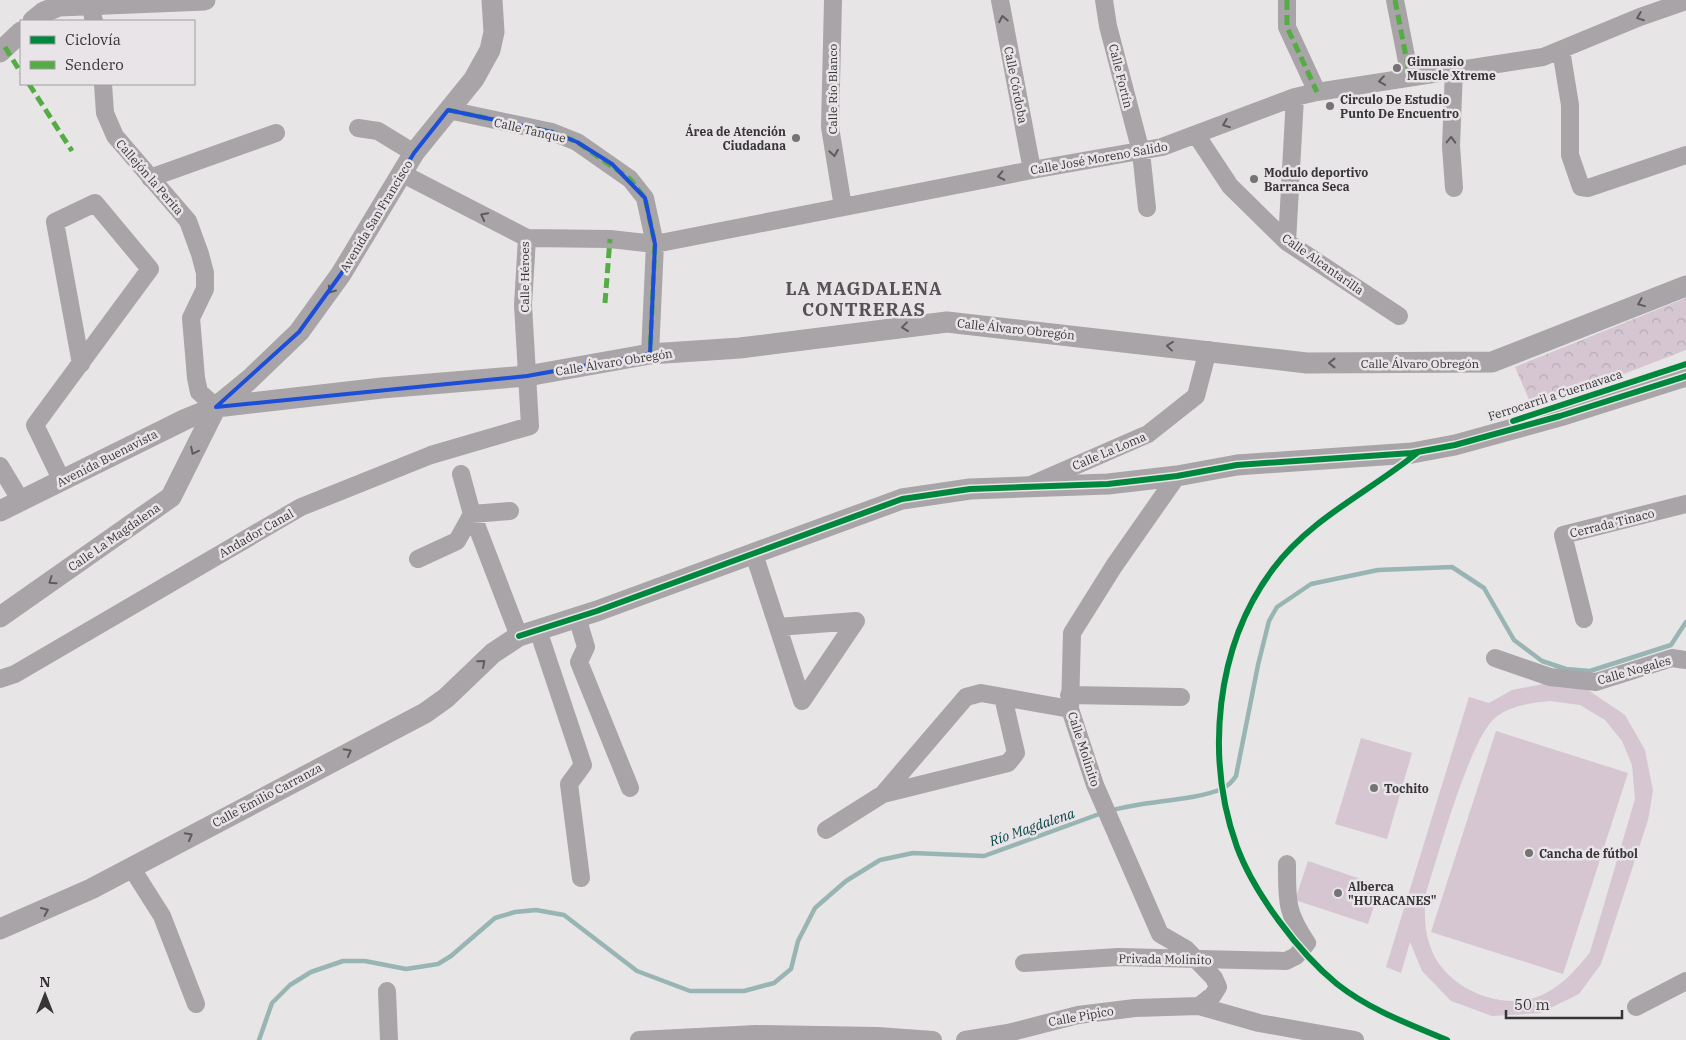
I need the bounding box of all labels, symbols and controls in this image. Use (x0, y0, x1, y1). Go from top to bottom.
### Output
one-way arrow (1636, 11, 1645, 21)
one-way arrow (999, 14, 1009, 23)
legend (20, 20, 195, 85)
text: Ciclovía (65, 30, 121, 49)
street label: Calle Fortín (1106, 42, 1136, 110)
street label: Calle Río Blanco (825, 43, 840, 134)
street label: Calle Córdoba (1001, 45, 1031, 125)
place label: Gimnasio Muscle Xtreme (1407, 54, 1496, 83)
text: Sendero (65, 55, 124, 74)
marker: Gimnasio Muscle Xtreme (1391, 62, 1403, 74)
one-way arrow (1378, 75, 1386, 86)
place label: Circulo De Estudio Punto De Encuentro (1340, 92, 1459, 121)
marker: Circulo De Estudio Punto De Encuentro (1324, 100, 1336, 112)
street label: Calle Tanque (493, 114, 567, 146)
one-way arrow (1223, 119, 1231, 129)
place label: Área de Atención Ciudadana (685, 123, 786, 153)
marker: Área de Atención Ciudadana (790, 132, 802, 144)
one-way arrow (1446, 135, 1456, 143)
street label: Callejón la Perita (113, 136, 187, 218)
street label: Calle José Moreno Salido (1029, 138, 1169, 177)
one-way arrow (828, 150, 839, 158)
street label: Avenida San Francisco (337, 157, 416, 275)
place label: Modulo deportivo Barranca Seca (1264, 165, 1368, 194)
one-way arrow (996, 170, 1005, 181)
marker: Modulo deportivo Barranca Seca (1248, 173, 1260, 185)
one-way arrow (480, 212, 489, 222)
street label: Calle Alcantarilla (1279, 230, 1367, 298)
street label: Calle Héroes (517, 241, 532, 313)
district label: LA MAGDALENA CONTRERAS (785, 277, 943, 321)
one-way arrow (328, 284, 336, 293)
one-way arrow (1637, 297, 1646, 308)
street label: Calle Álvaro Obregón (956, 315, 1076, 343)
one-way arrow (900, 321, 908, 332)
one-way arrow (1166, 341, 1174, 352)
street label: Calle Álvaro Obregón (554, 345, 674, 379)
street label: Calle Álvaro Obregón (1361, 356, 1480, 371)
one-way arrow (1328, 358, 1336, 368)
street label: Ferrocarril a Cuernavaca (1486, 366, 1624, 424)
street label: Avenida Buenavista (54, 426, 160, 490)
street label: Calle La Loma (1070, 428, 1149, 473)
one-way arrow (189, 446, 200, 455)
street label: Calle La Magdalena (65, 499, 163, 574)
street label: Andador Canal (216, 505, 296, 560)
street label: Cerrada Tinaco (1568, 505, 1656, 541)
one-way arrow (48, 575, 57, 584)
street label: Calle Nogales (1596, 652, 1673, 688)
one-way arrow (477, 660, 486, 669)
street label: Calle Molinito (1065, 710, 1103, 788)
one-way arrow (343, 748, 352, 758)
street label: Calle Emilio Carranza (210, 759, 325, 830)
place label: Tochito (1384, 781, 1429, 796)
marker: Tochito (1368, 782, 1380, 794)
water label: Río Magdalena (986, 804, 1077, 850)
one-way arrow (184, 832, 193, 842)
place label: Cancha de fútbol (1539, 846, 1638, 861)
marker: Cancha de fútbol (1523, 847, 1535, 859)
place label: Alberca "HURACANES" (1348, 879, 1437, 908)
marker: Alberca "HURACANES" (1332, 887, 1344, 899)
one-way arrow (40, 907, 49, 918)
street label: Privada Molinito (1118, 951, 1212, 967)
north arrow (20, 970, 70, 1020)
text: N (39, 973, 51, 991)
scale bar (1506, 988, 1622, 1020)
text: 50 m (1514, 995, 1550, 1014)
street label: Calle Pipico (1047, 1003, 1115, 1029)

